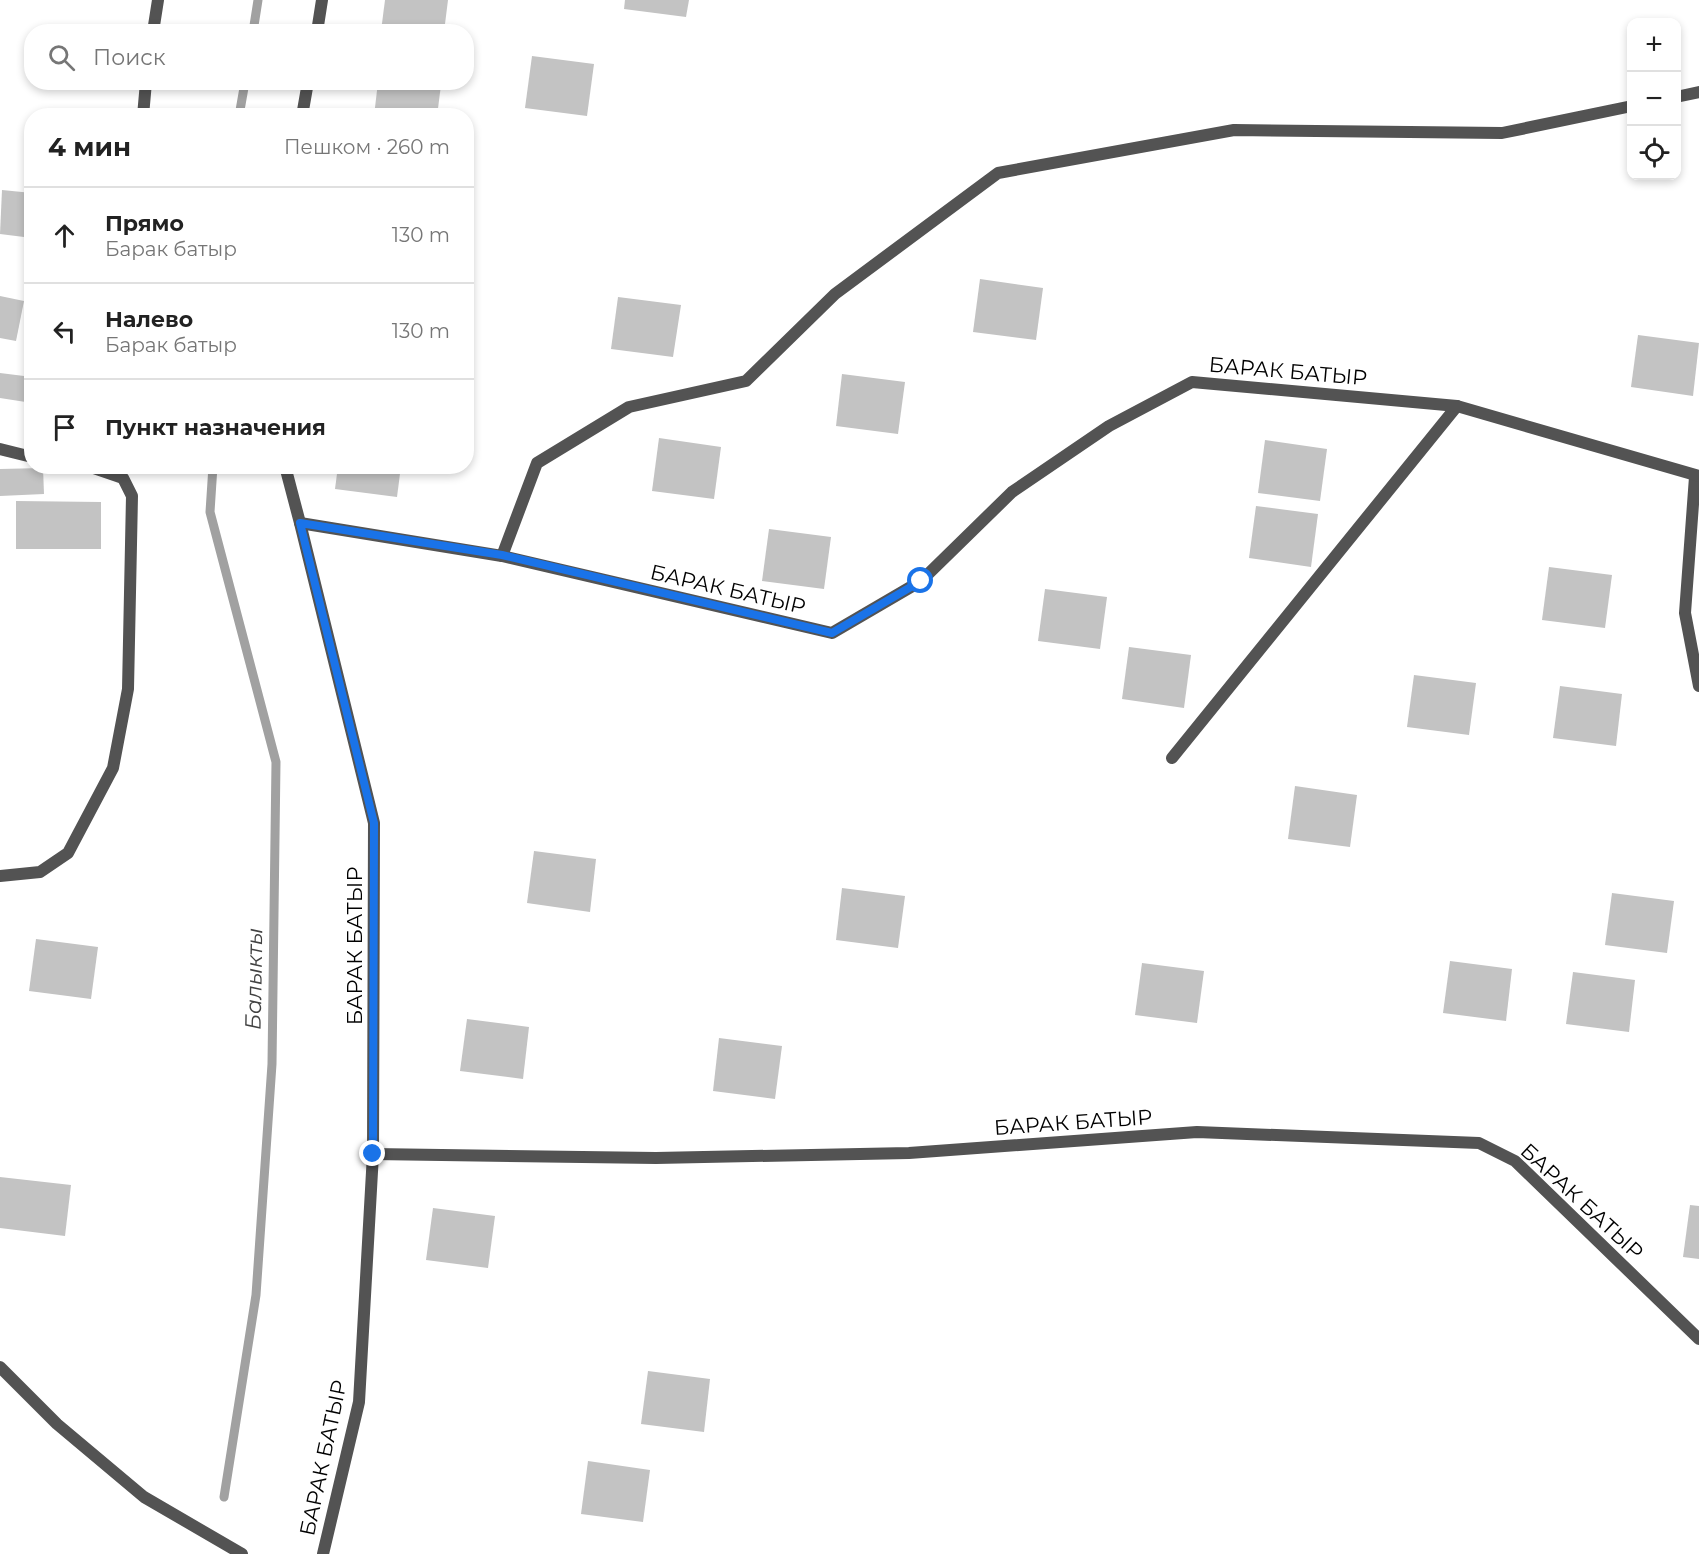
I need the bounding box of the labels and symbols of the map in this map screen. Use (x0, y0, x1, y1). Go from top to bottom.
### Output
street label: БАРАК БАТЫР (1208, 352, 1368, 390)
street label: БАРАК БАТЫР (648, 559, 808, 619)
route start (907, 567, 933, 593)
street label: БАРАК БАТЫР (342, 867, 367, 1025)
water label: Балыкты (240, 928, 268, 1030)
street label: БАРАК БАТЫР (993, 1104, 1153, 1140)
street label: БАРАК БАТЫР (1515, 1138, 1649, 1264)
route end (359, 1140, 385, 1166)
street label: БАРАК БАТЫР (294, 1378, 352, 1538)

